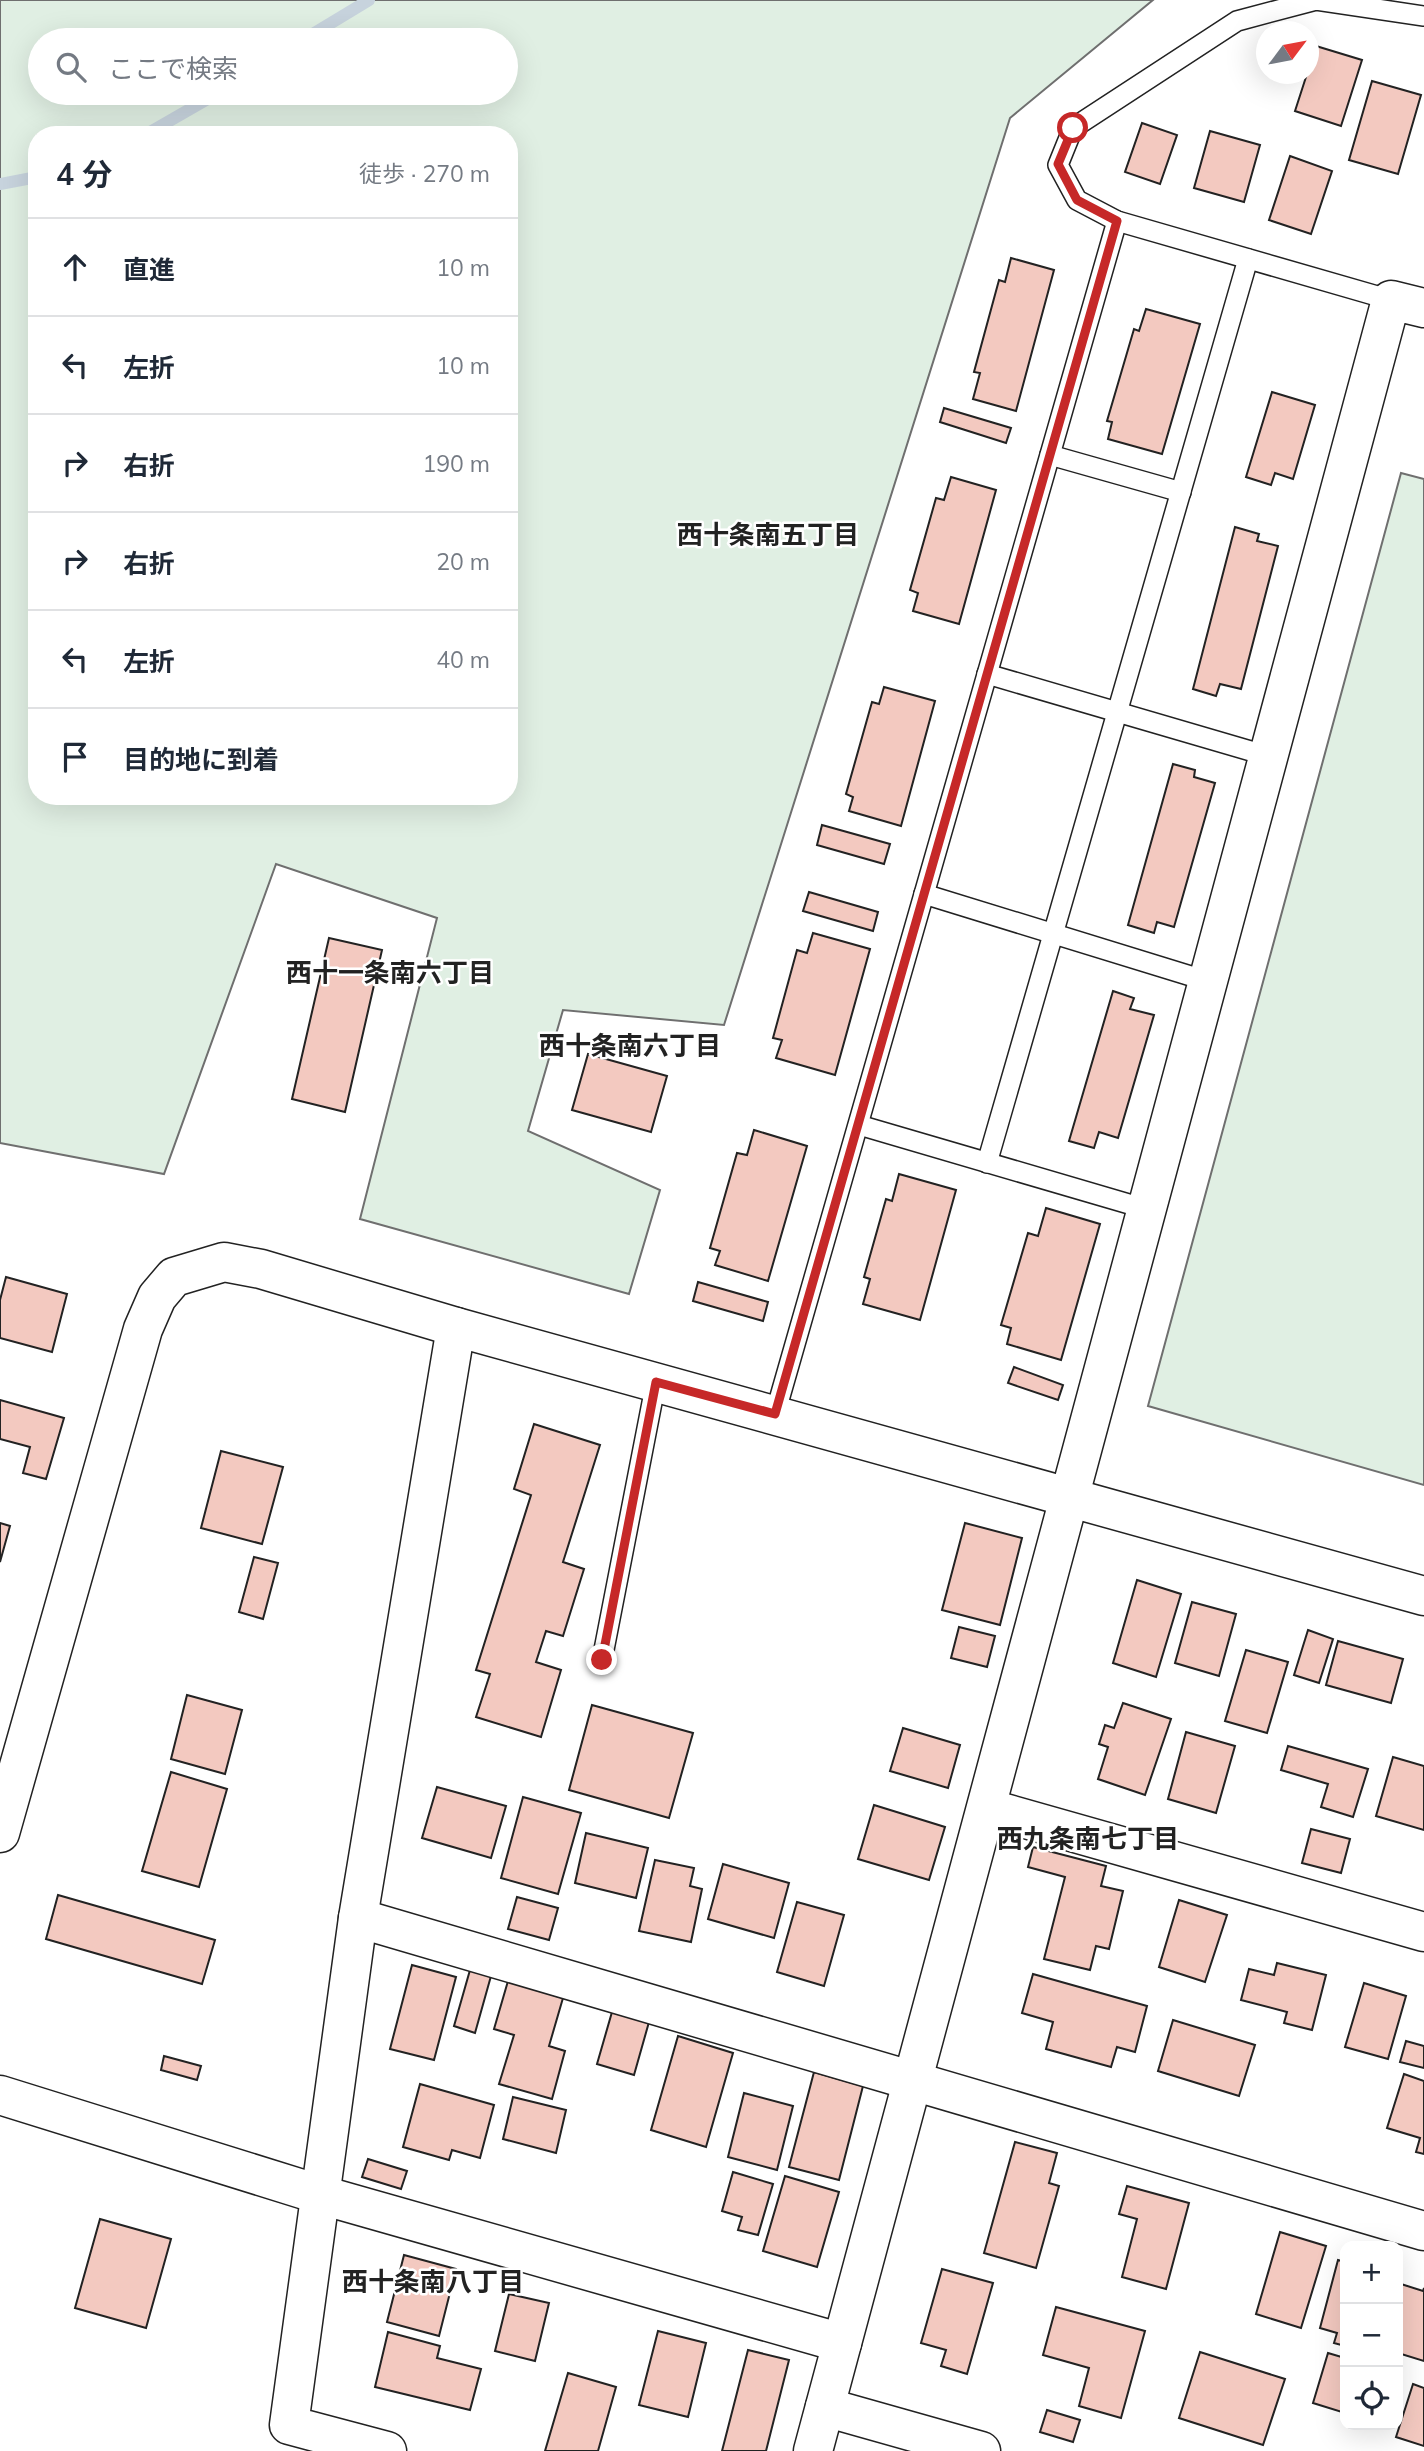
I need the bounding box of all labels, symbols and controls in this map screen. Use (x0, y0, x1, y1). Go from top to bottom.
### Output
north arrow (1256, 21, 1319, 84)
search box (28, 28, 518, 105)
icon: search (52, 48, 90, 86)
text: ここで検索 (108, 52, 238, 85)
route start (1057, 112, 1088, 143)
text: 4 分 (56, 155, 112, 193)
text: 徒歩 · 270 m (359, 159, 490, 188)
icon: ahead (56, 248, 94, 286)
text: 直進 (123, 253, 175, 286)
text: 10 m (436, 253, 490, 282)
icon: left (56, 346, 94, 384)
text: 左折 (123, 351, 175, 384)
text: 10 m (436, 351, 490, 380)
icon: right (56, 444, 94, 482)
text: 右折 (123, 449, 175, 482)
text: 190 m (422, 449, 490, 478)
district label: 西十条南五丁目 (677, 518, 859, 551)
icon: right (56, 542, 94, 580)
text: 右折 (123, 547, 175, 580)
text: 20 m (436, 547, 490, 576)
icon: left (56, 640, 94, 678)
text: 左折 (123, 645, 175, 678)
text: 40 m (436, 645, 490, 674)
icon: arrive (56, 738, 94, 776)
text: 目的地に到着 (123, 743, 279, 776)
district label: 西十一条南六丁目 (286, 956, 494, 989)
district label: 西十条南六丁目 (539, 1029, 721, 1062)
route end (586, 1644, 617, 1675)
district label: 西九条南七丁目 (997, 1822, 1179, 1855)
map controls (1340, 2241, 1403, 2430)
button: + (1340, 2241, 1403, 2304)
district label: 西十条南八丁目 (342, 2265, 524, 2298)
button: − (1340, 2304, 1403, 2367)
button: locate (1340, 2367, 1403, 2430)

